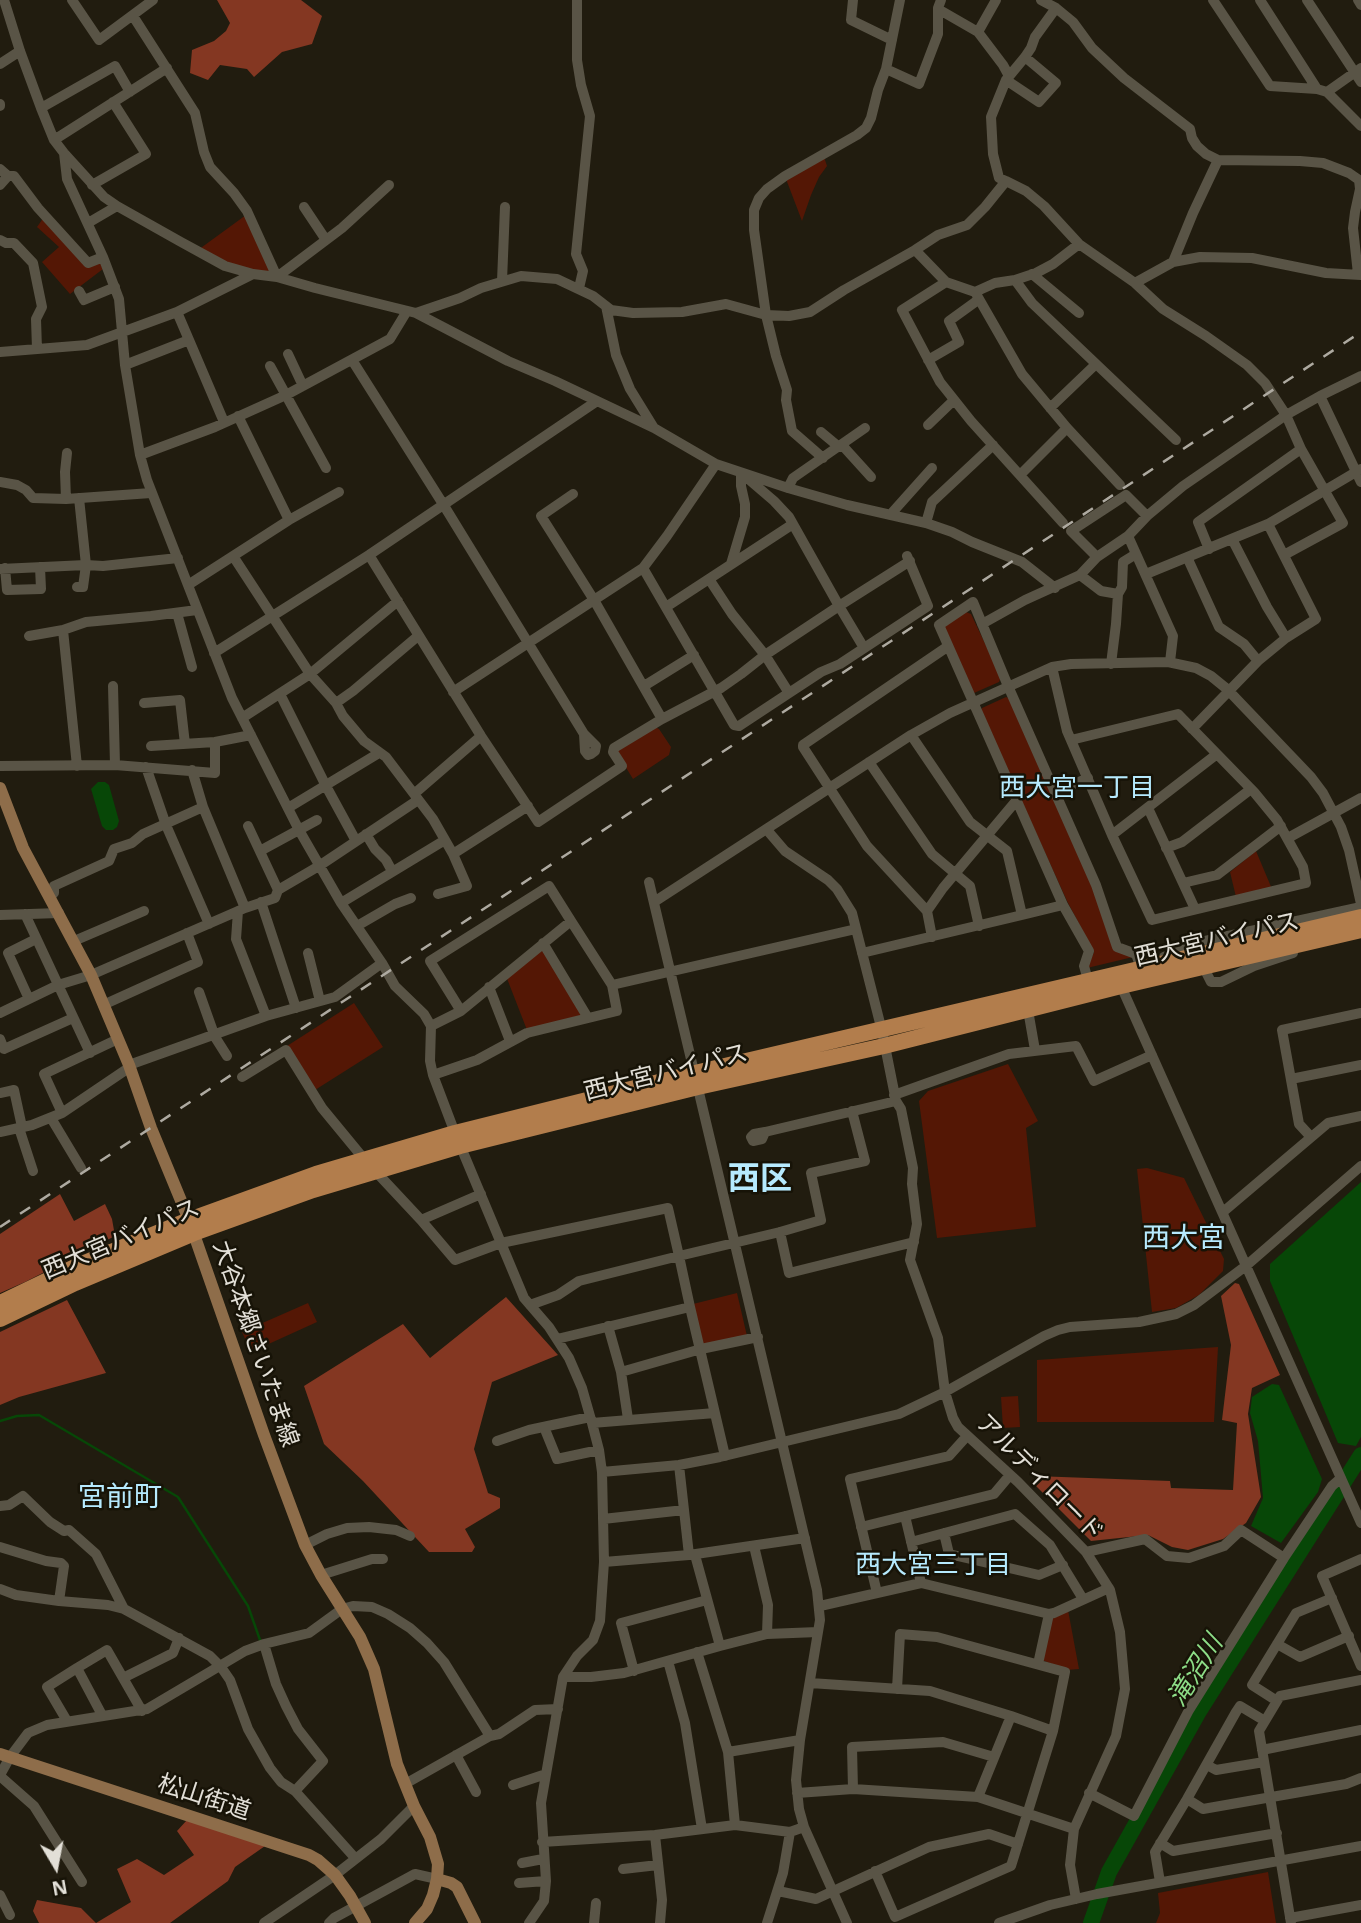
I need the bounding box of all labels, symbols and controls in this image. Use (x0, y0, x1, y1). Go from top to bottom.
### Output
district label: 西大宮一丁目 (999, 773, 1155, 805)
street label: 西大宮バイパス (1132, 907, 1302, 973)
street label: 西大宮バイパス (581, 1039, 751, 1107)
district label: 西区 (728, 1161, 792, 1199)
street label: 西大宮バイパス (38, 1194, 204, 1286)
district label: 西大宮 (1142, 1222, 1226, 1256)
street label: 大谷本郷さいたま線 (206, 1237, 304, 1451)
street label: アルディロード (969, 1408, 1109, 1548)
district label: 宮前町 (78, 1481, 162, 1515)
district label: 西大宮三丁目 (855, 1550, 1011, 1582)
water label: 滝沼川 (1162, 1630, 1230, 1712)
street label: 松山街道 (154, 1769, 254, 1827)
north arrow (21, 1832, 91, 1902)
text: N (50, 1874, 70, 1902)

